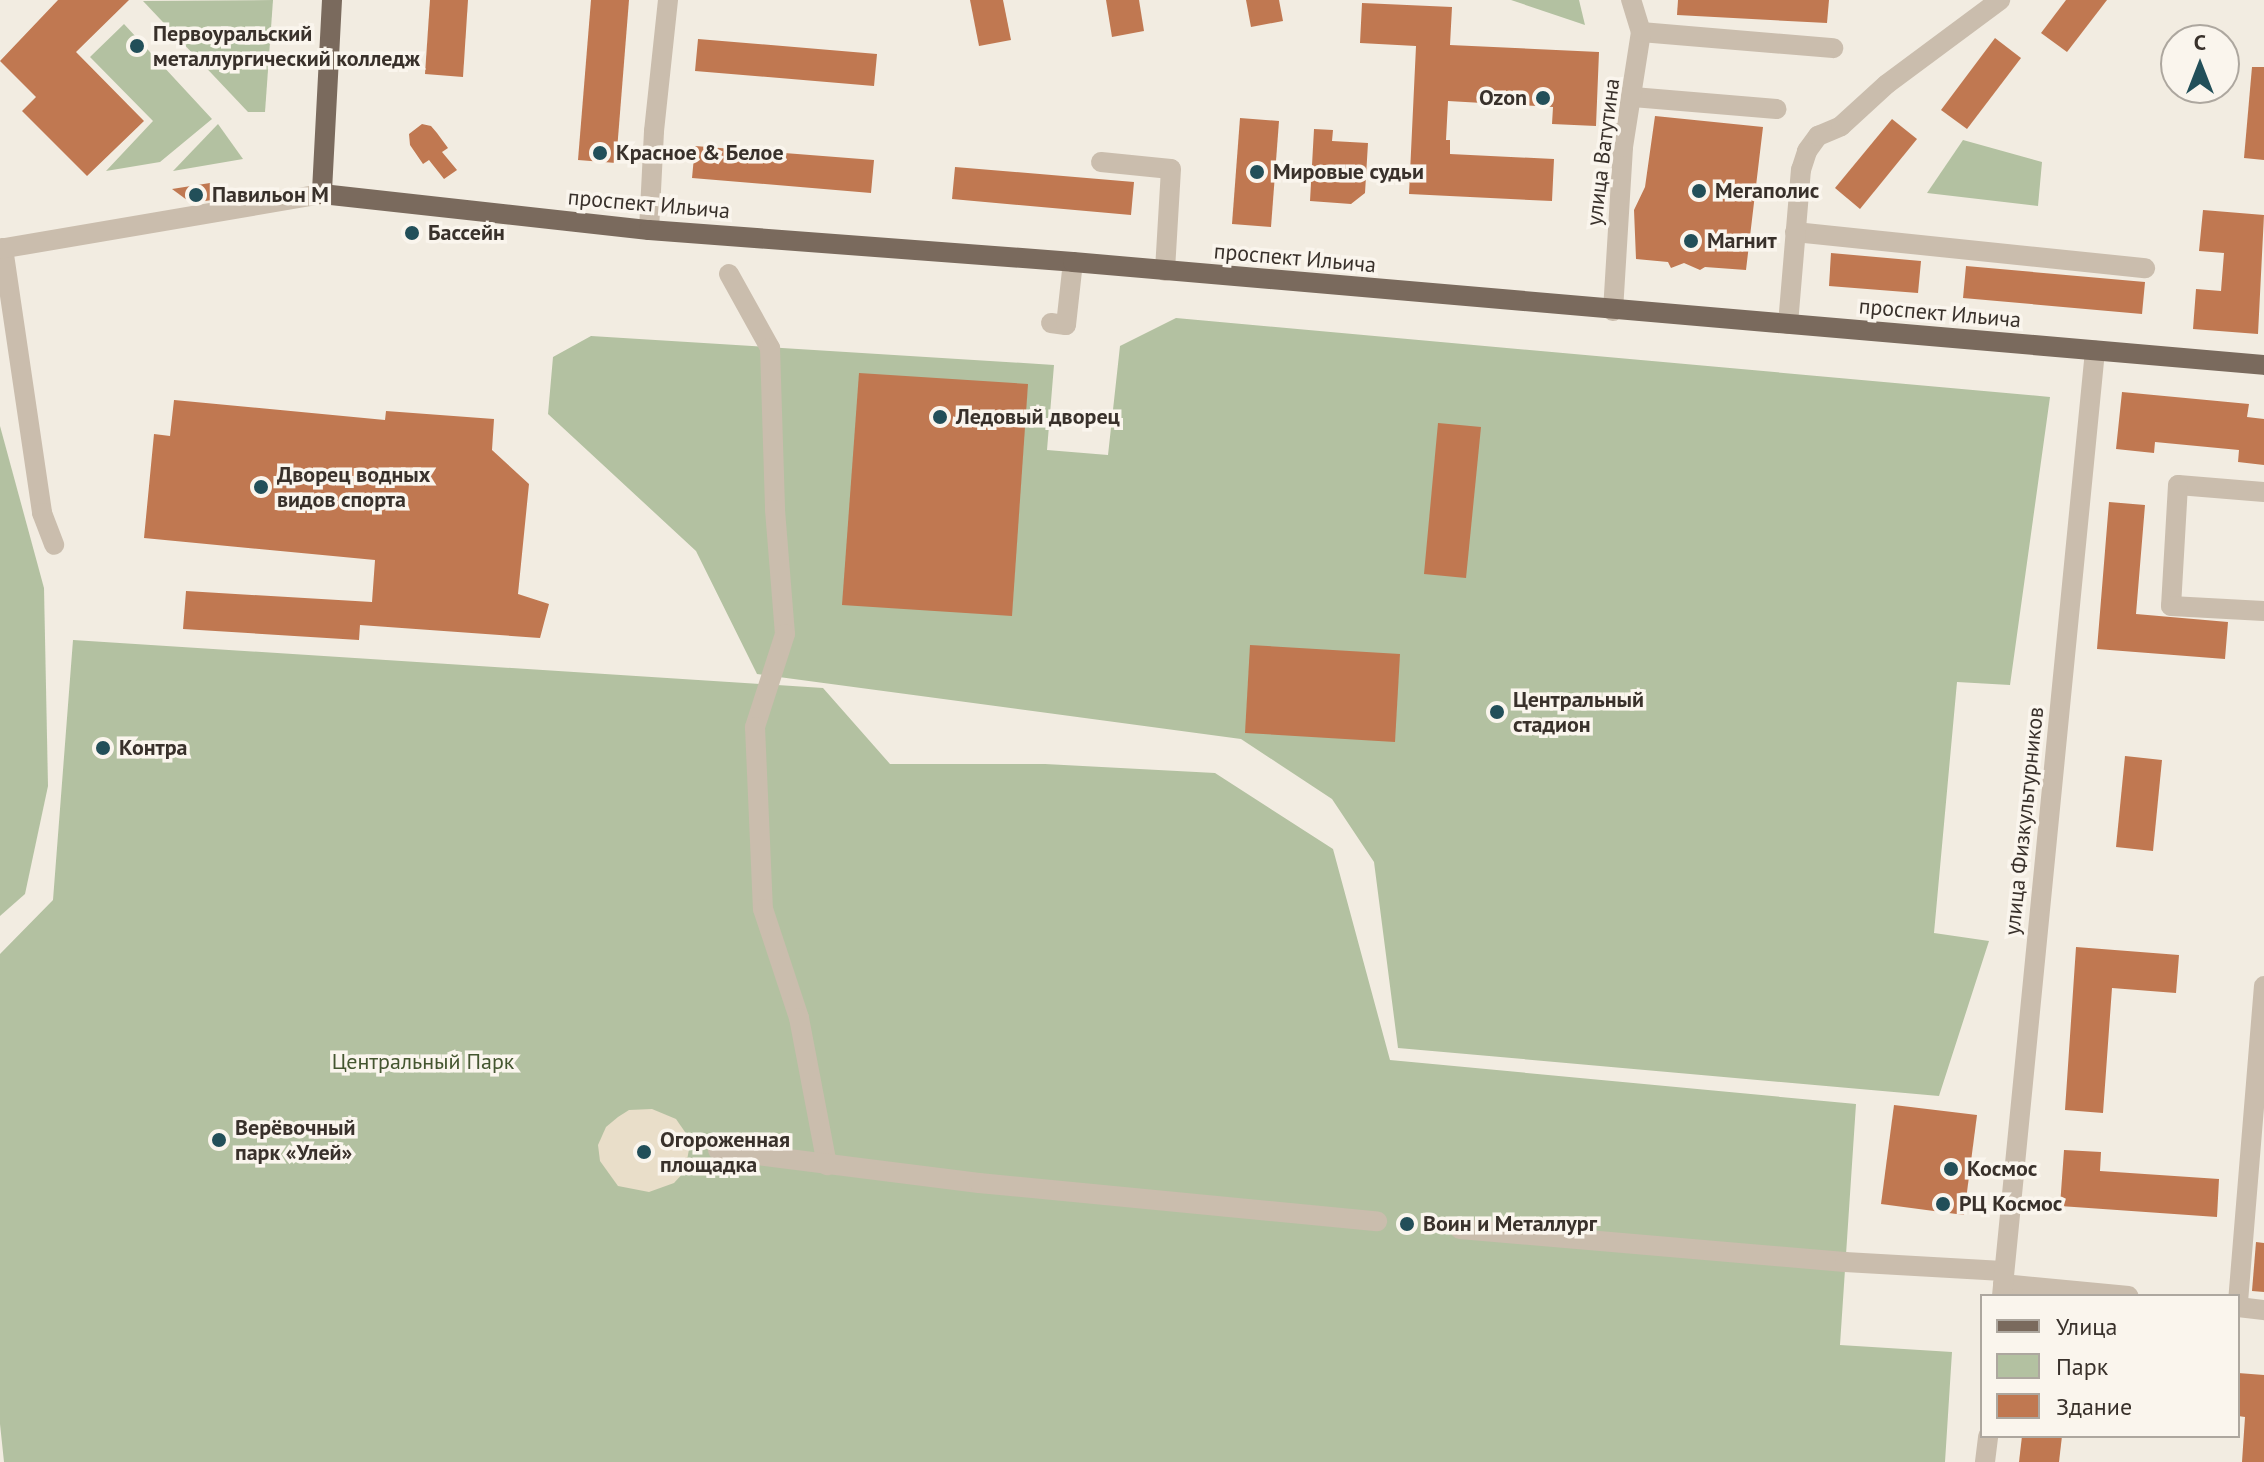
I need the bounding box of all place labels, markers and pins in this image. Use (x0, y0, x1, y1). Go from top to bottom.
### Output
place label: Первоуральский металлургический колледж (153, 20, 420, 72)
marker: Первоуральский металлургический колледж (128, 37, 146, 55)
place label: Ozon (1479, 85, 1527, 111)
marker: Ozon (1534, 89, 1552, 107)
place label: Красное & Белое (616, 140, 784, 166)
marker: Красное & Белое (591, 144, 609, 162)
place label: Мировые судьи (1273, 159, 1424, 185)
marker: Мировые судьи (1248, 163, 1266, 181)
place label: Мегаполис (1715, 178, 1819, 204)
place label: Павильон М (212, 182, 329, 208)
marker: Мегаполис (1690, 182, 1708, 200)
marker: Павильон М (187, 186, 205, 204)
place label: Бассейн (428, 220, 505, 246)
marker: Бассейн (403, 224, 421, 242)
place label: Магнит (1707, 228, 1777, 254)
marker: Магнит (1682, 232, 1700, 250)
place label: Ледовый дворец (956, 404, 1120, 430)
marker: Ледовый дворец (931, 408, 949, 426)
place label: Дворец водных видов спорта (277, 461, 430, 512)
marker: Дворец водных видов спорта (252, 478, 270, 496)
place label: Центральный стадион (1513, 686, 1644, 738)
marker: Центральный стадион (1488, 703, 1506, 721)
place label: Контра (119, 735, 188, 761)
marker: Контра (94, 739, 112, 757)
place label: Верёвочный парк «Улей» (235, 1114, 356, 1166)
place label: Огороженная площадка (660, 1126, 790, 1178)
marker: Верёвочный парк «Улей» (210, 1131, 228, 1149)
marker: Огороженная площадка (635, 1143, 653, 1161)
place label: Космос (1967, 1156, 2037, 1182)
marker: Космос (1942, 1160, 1960, 1178)
place label: РЦ Космос (1959, 1191, 2062, 1217)
marker: РЦ Космос (1934, 1195, 1952, 1213)
place label: Воин и Металлург (1423, 1211, 1597, 1237)
marker: Воин и Металлург (1398, 1215, 1416, 1233)

